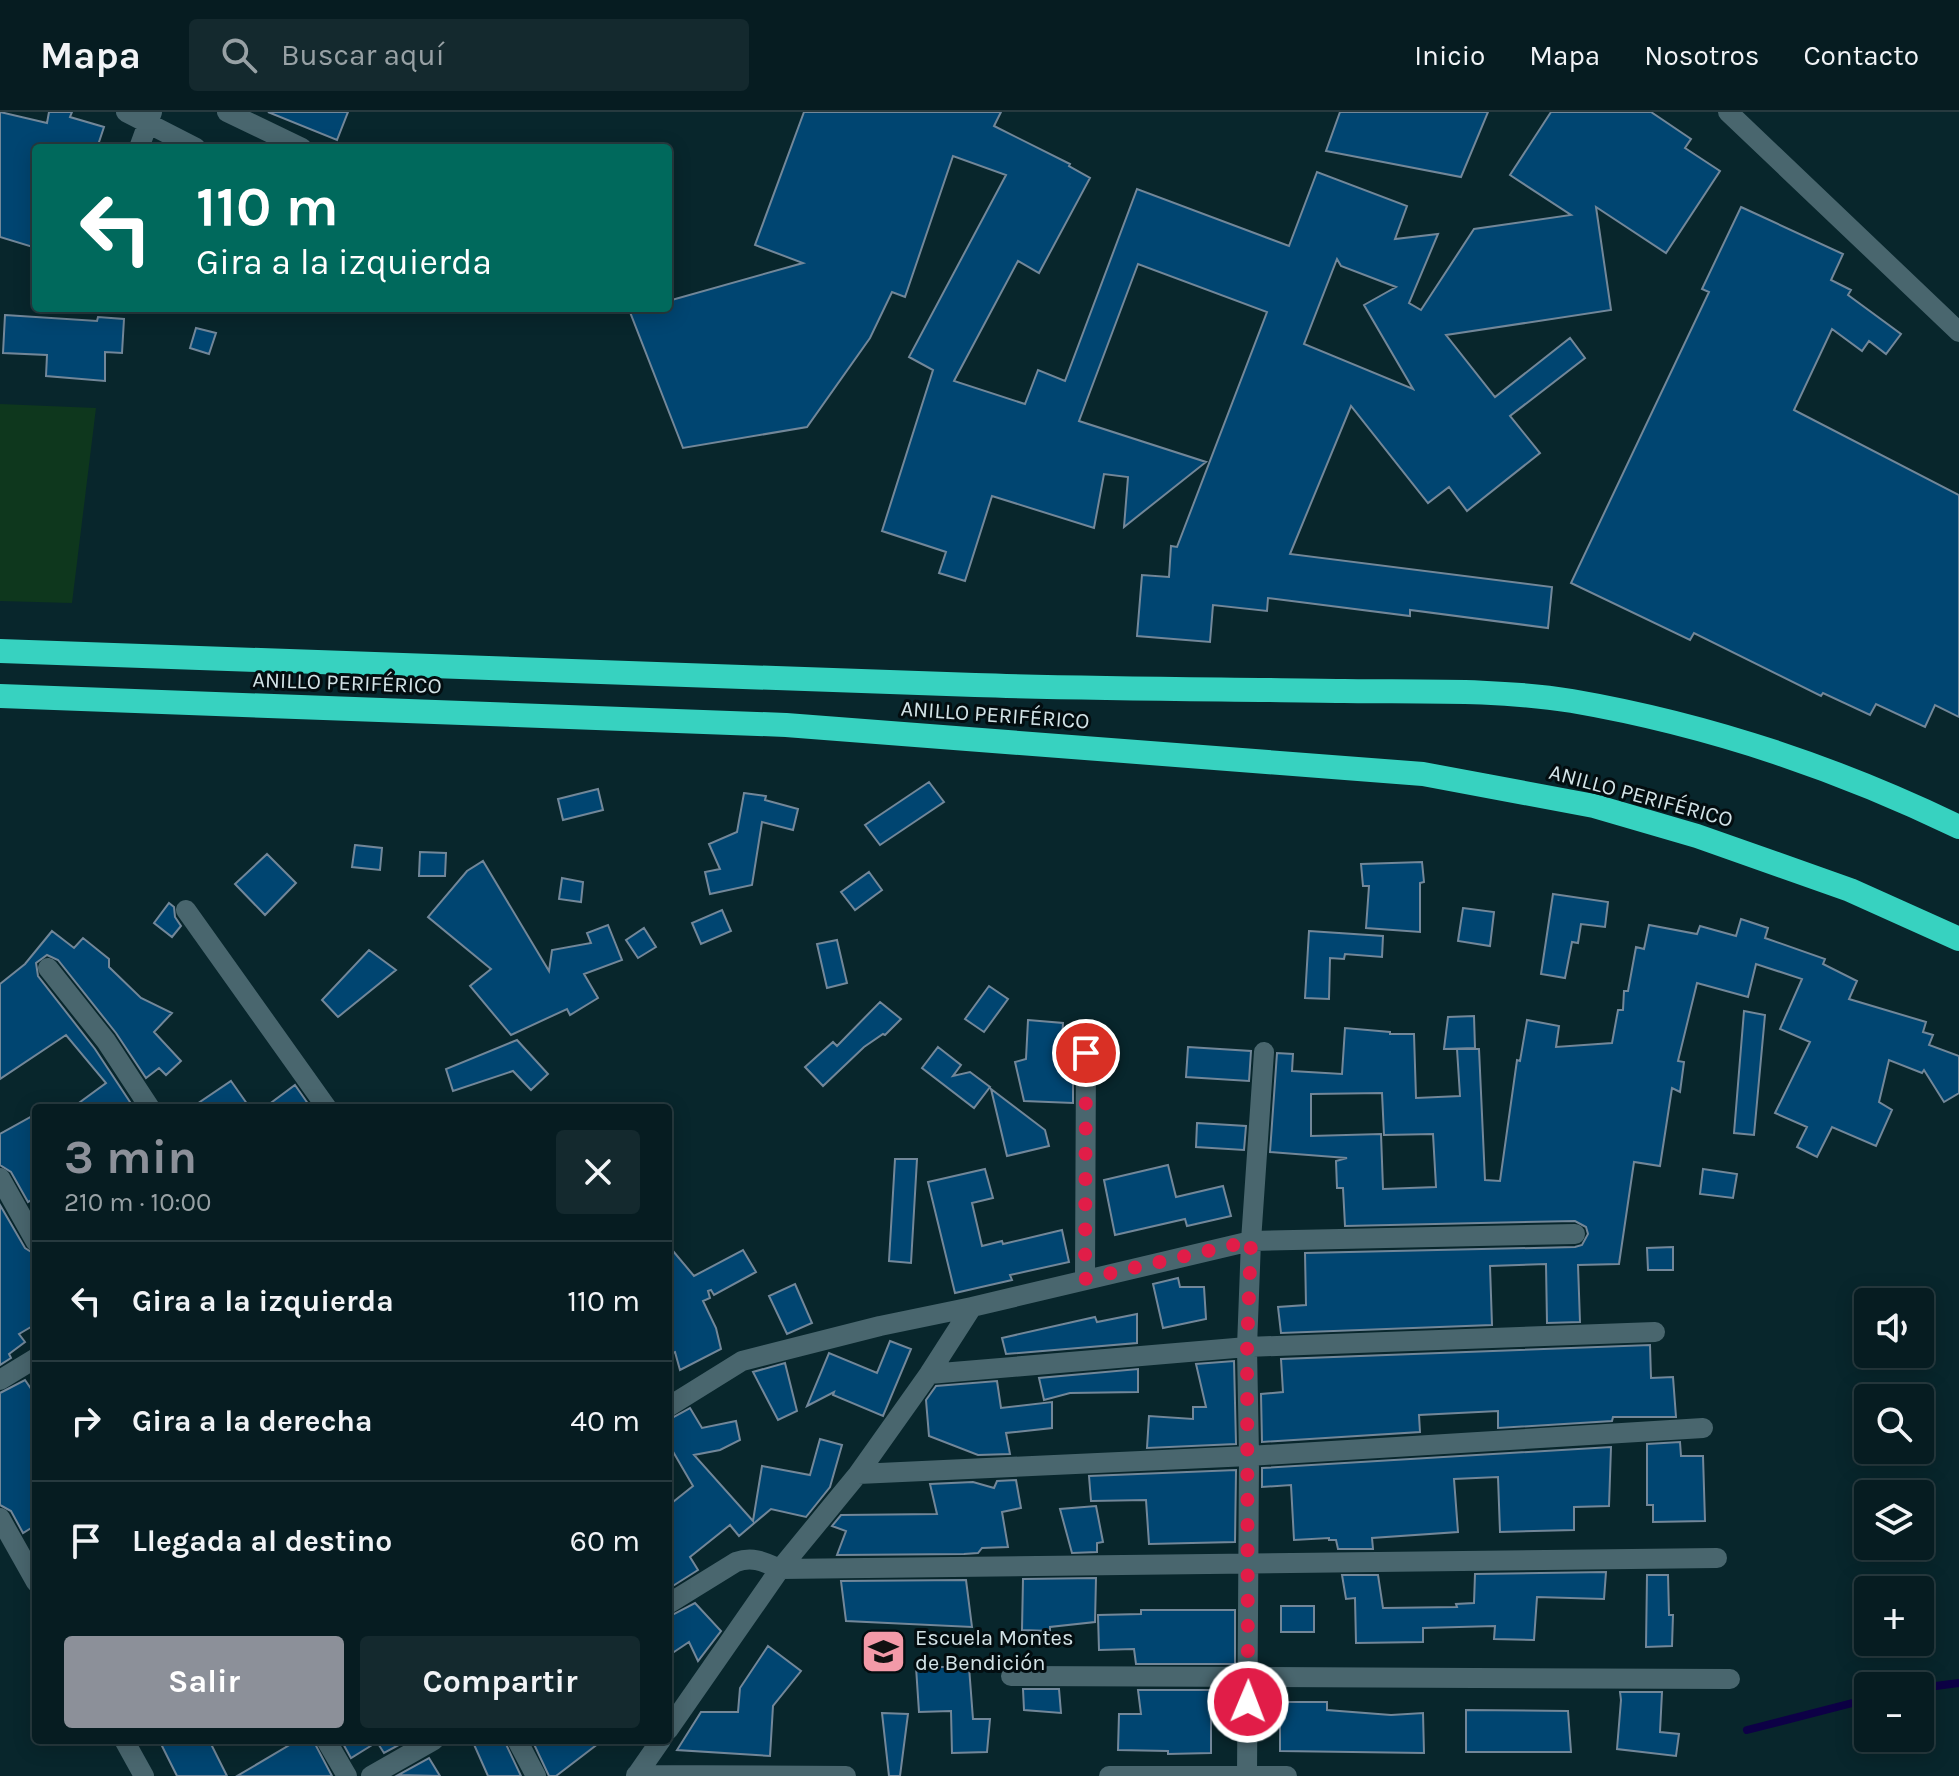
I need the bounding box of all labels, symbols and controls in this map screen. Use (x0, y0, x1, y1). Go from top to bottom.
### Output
search box (189, 19, 749, 91)
text: Mapa (40, 33, 141, 78)
icon: search (217, 33, 261, 77)
text: Buscar aquí (281, 37, 445, 73)
text: Inicio (1414, 39, 1485, 72)
text: Mapa (1529, 39, 1600, 72)
text: Nosotros (1644, 39, 1759, 72)
text: Contacto (1803, 39, 1919, 72)
text: 110 m (196, 174, 339, 239)
icon: left (64, 176, 168, 280)
text: Gira a la izquierda (196, 241, 492, 283)
street label: ANILLO PERIFÉRICO (252, 666, 442, 699)
street label: ANILLO PERIFÉRICO (900, 694, 1090, 735)
street label: ANILLO PERIFÉRICO (1546, 758, 1736, 833)
pin (1052, 1019, 1120, 1087)
icon: arrive (1064, 1031, 1108, 1075)
text: 3 min (64, 1129, 197, 1185)
button: close (556, 1130, 640, 1214)
text: 210 m · 10:00 (64, 1187, 211, 1218)
icon: left (64, 1279, 108, 1323)
text: Gira a la izquierda (132, 1283, 394, 1319)
text: 110 m (567, 1283, 640, 1319)
map controls (1854, 1288, 1934, 1752)
button: sound (1854, 1288, 1934, 1368)
button: search (1854, 1384, 1934, 1464)
icon: right (64, 1399, 108, 1443)
text: Gira a la derecha (132, 1403, 373, 1439)
text: 40 m (570, 1403, 640, 1439)
button: layers (1854, 1480, 1934, 1560)
icon: arrive (64, 1519, 108, 1563)
text: Llegada al destino (132, 1523, 392, 1559)
text: 60 m (570, 1523, 640, 1559)
button: + (1854, 1576, 1934, 1656)
place label: Escuela Montes de Bendición (915, 1625, 1073, 1676)
school or university icon: Escuela Montes de Bendición (860, 1627, 908, 1675)
button: Salir (64, 1636, 344, 1728)
button: Compartir (360, 1636, 640, 1728)
position arrow (1206, 1660, 1290, 1744)
button: − (1854, 1672, 1934, 1752)

